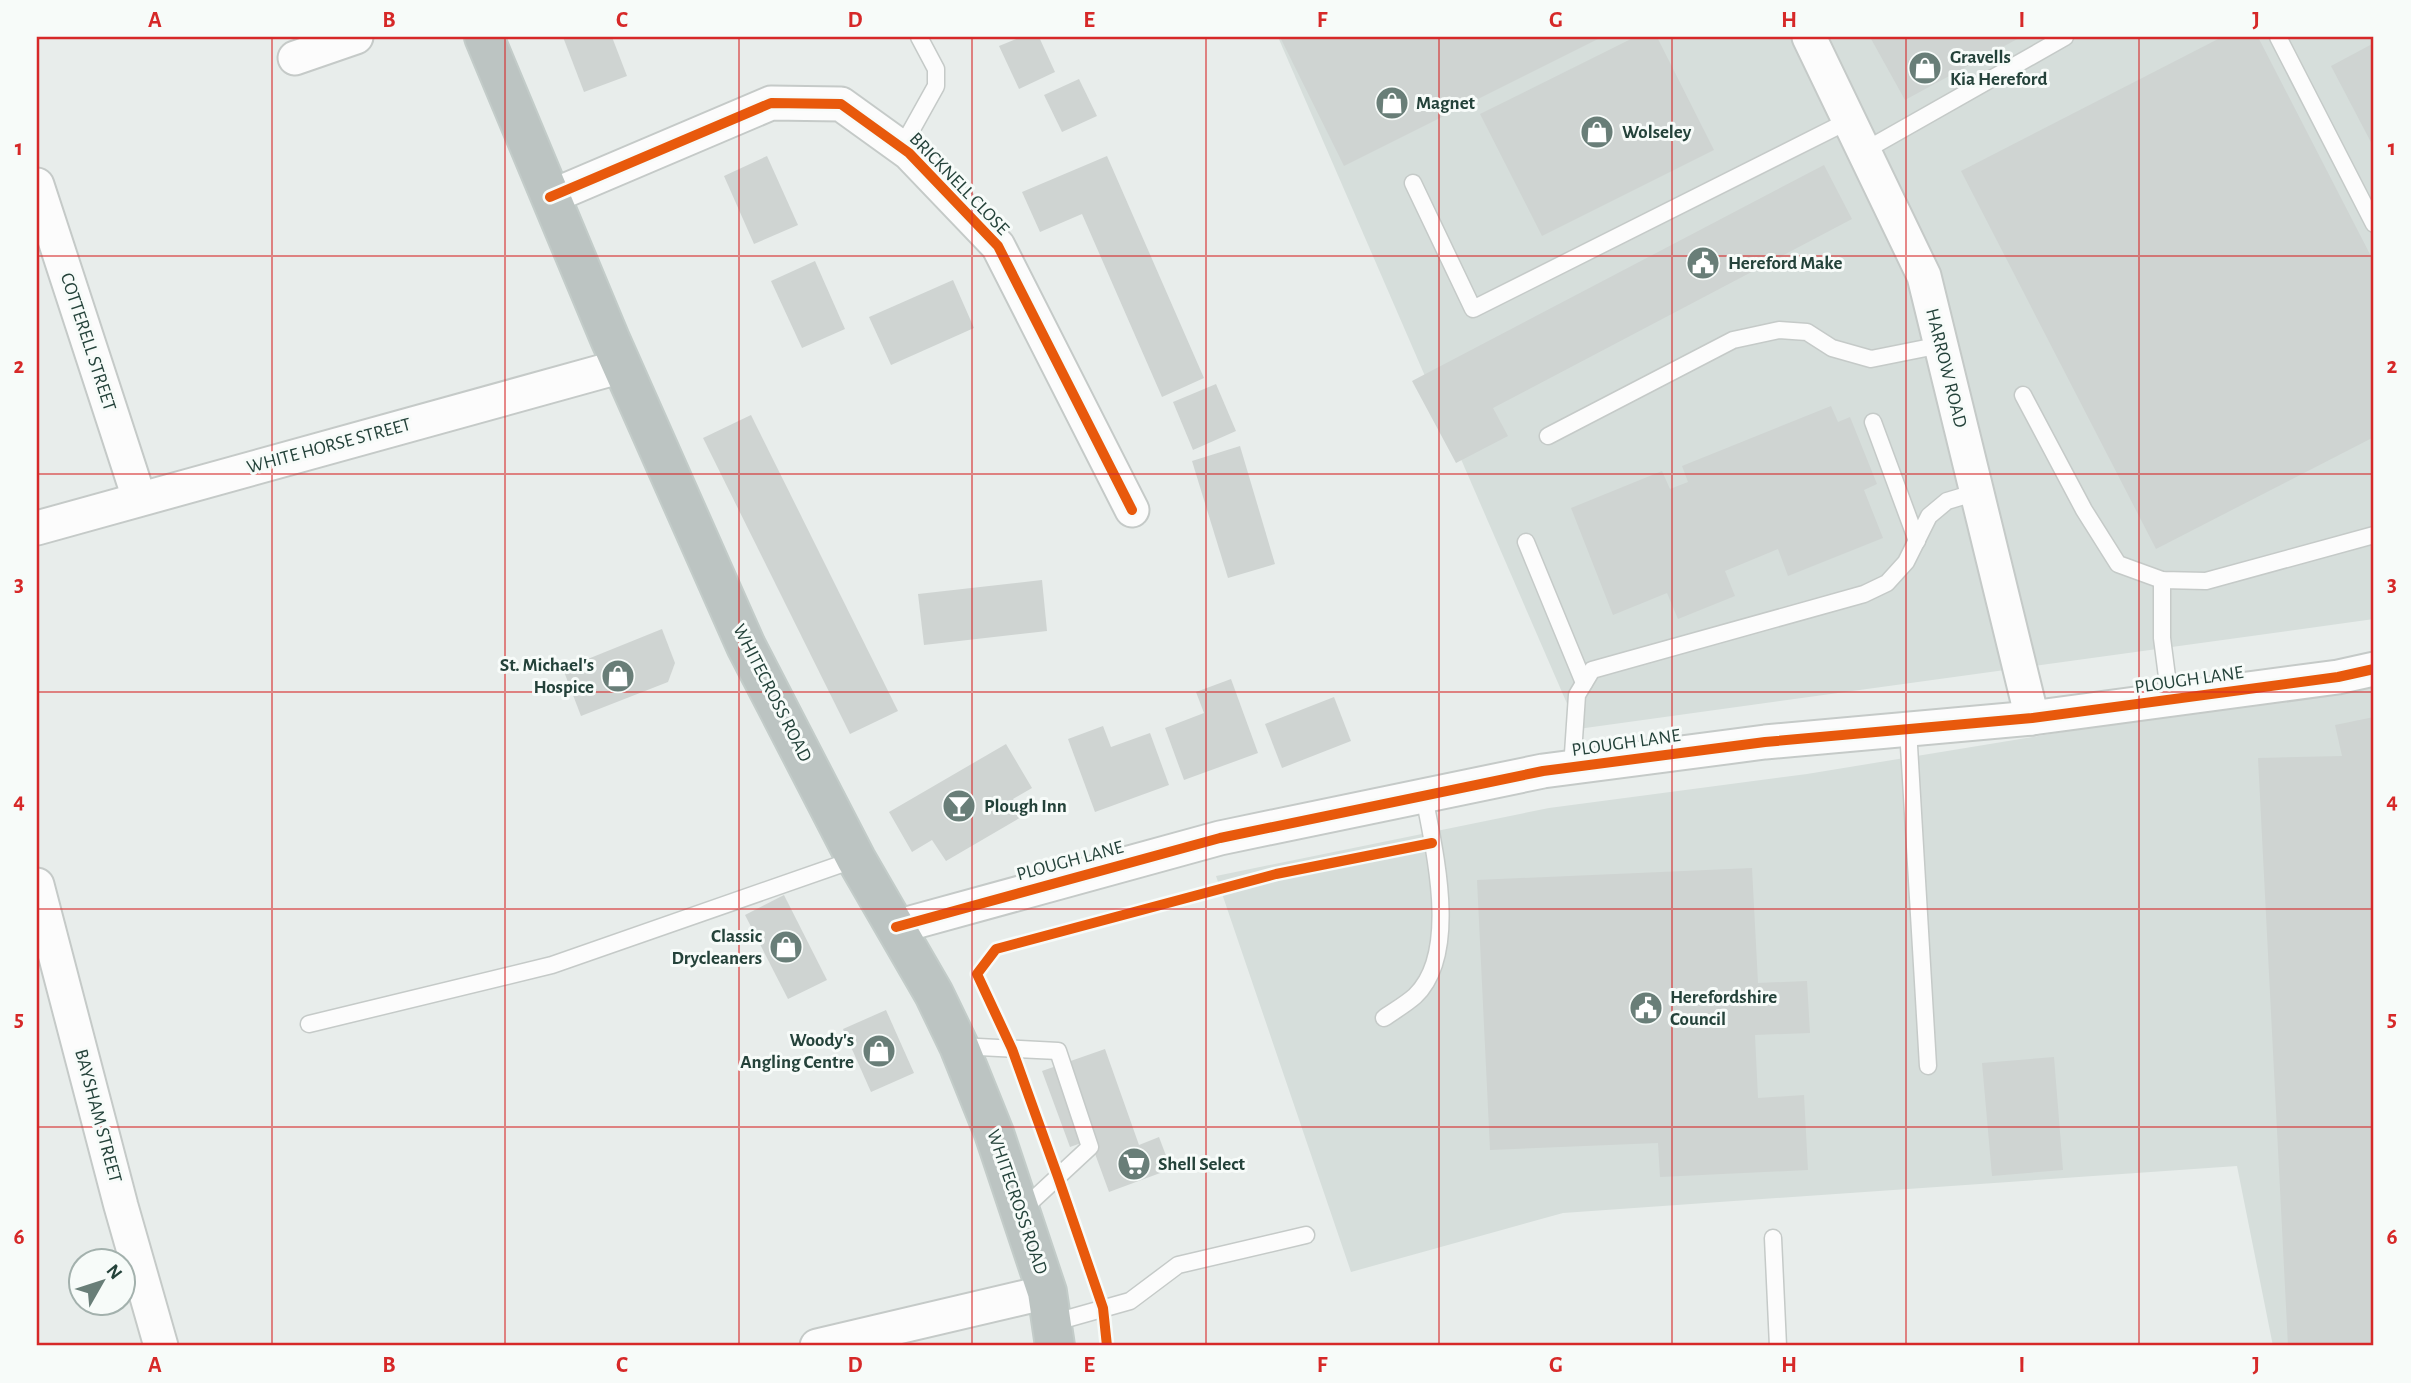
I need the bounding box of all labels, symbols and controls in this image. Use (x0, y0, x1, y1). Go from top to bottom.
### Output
text: A (148, 9, 162, 32)
text: B (382, 9, 396, 32)
text: C (616, 9, 628, 32)
text: D (847, 9, 863, 32)
text: E (1083, 9, 1095, 32)
text: F (1317, 9, 1328, 32)
text: G (1549, 9, 1563, 32)
text: H (1781, 9, 1797, 32)
text: I (2019, 9, 2025, 32)
text: J (2252, 9, 2260, 32)
place label: Gravells Kia Hereford (1950, 48, 2047, 89)
shop icon: Gravells Kia Hereford (1906, 49, 1944, 87)
shop icon: Magnet (1373, 84, 1411, 122)
place label: Magnet (1416, 94, 1476, 113)
shop icon: Wolseley (1578, 113, 1616, 151)
place label: Wolseley (1622, 123, 1692, 142)
street label: BRICKNELL CLOSE (906, 129, 1012, 239)
text: 1 (15, 137, 23, 160)
text: 1 (2388, 137, 2396, 160)
public building icon: Hereford Make (1684, 244, 1722, 282)
place label: Hereford Make (1728, 254, 1842, 273)
street label: COTTERELL STREET (57, 271, 119, 413)
street label: HARROW ROAD (1922, 306, 1970, 430)
text: 2 (14, 355, 25, 378)
text: 2 (2387, 355, 2398, 378)
street label: WHITE HORSE STREET (245, 415, 413, 477)
text: 3 (14, 573, 24, 596)
text: 3 (2387, 573, 2397, 596)
street label: WHITECROSS ROAD (729, 621, 815, 765)
place label: St. Michael's Hospice (500, 656, 594, 697)
shop icon: St. Michael's Hospice (599, 657, 637, 695)
street label: PLOUGH LANE (2133, 663, 2245, 697)
street label: PLOUGH LANE (1570, 726, 1682, 760)
bar icon: Plough Inn (940, 787, 978, 825)
text: 4 (13, 790, 25, 813)
text: 4 (2386, 790, 2398, 813)
place label: Plough Inn (984, 797, 1067, 816)
street label: PLOUGH LANE (1015, 838, 1125, 884)
place label: Classic Drycleaners (671, 927, 763, 968)
shop icon: Classic Drycleaners (767, 928, 805, 966)
place label: Herefordshire Council (1670, 988, 1777, 1029)
public building icon: Herefordshire Council (1627, 989, 1665, 1027)
text: 5 (14, 1008, 24, 1031)
text: 5 (2387, 1008, 2397, 1031)
place label: Woody's Angling Centre (740, 1031, 854, 1072)
shop icon: Woody's Angling Centre (860, 1032, 898, 1070)
street label: BAYSHAM STREET (71, 1047, 125, 1185)
street label: WHITECROSS ROAD (983, 1127, 1051, 1277)
supermarket icon: Shell Select (1115, 1145, 1153, 1183)
place label: Shell Select (1158, 1155, 1246, 1174)
text: 6 (13, 1226, 25, 1249)
text: 6 (2386, 1226, 2398, 1249)
north arrow (66, 1246, 136, 1316)
text: N (103, 1261, 126, 1283)
text: A (148, 1354, 162, 1377)
text: B (382, 1354, 396, 1377)
text: C (616, 1354, 628, 1377)
text: D (847, 1354, 863, 1377)
text: E (1083, 1354, 1095, 1377)
text: F (1317, 1354, 1328, 1377)
text: G (1549, 1354, 1563, 1377)
text: H (1781, 1354, 1797, 1377)
text: I (2019, 1354, 2025, 1377)
text: J (2252, 1354, 2260, 1377)

